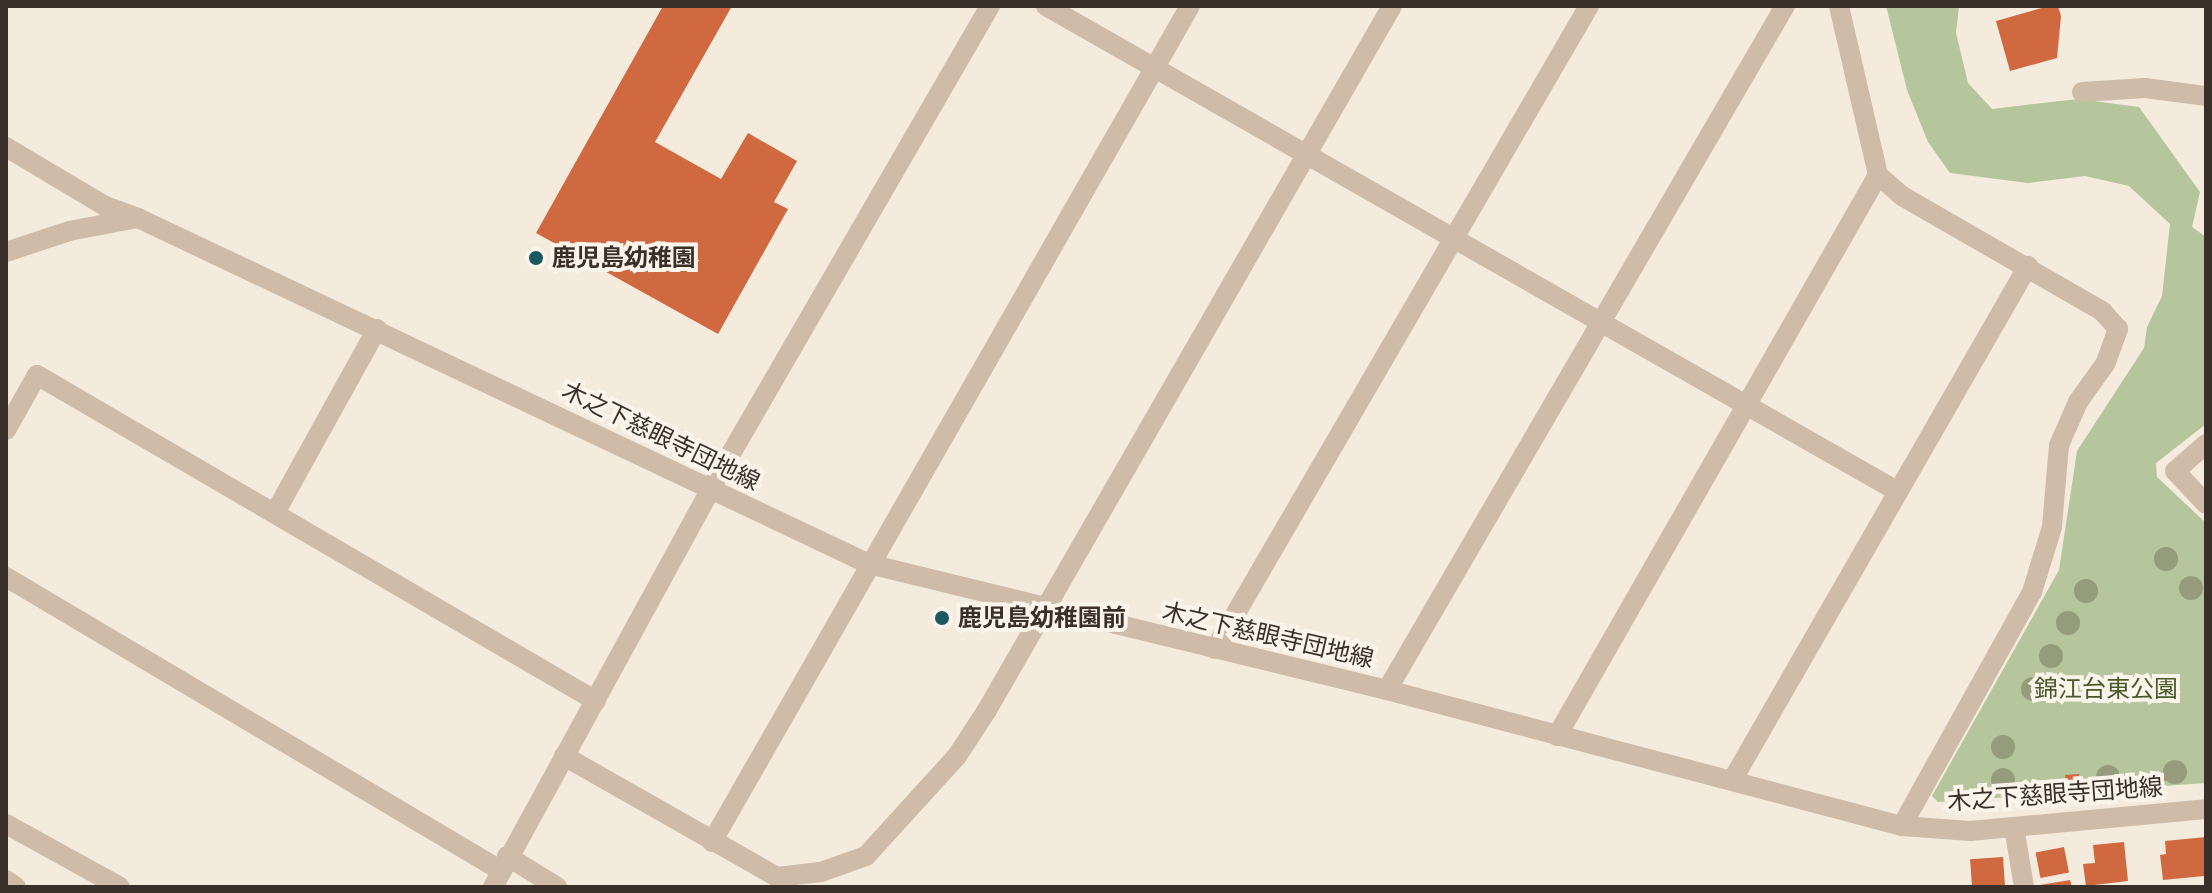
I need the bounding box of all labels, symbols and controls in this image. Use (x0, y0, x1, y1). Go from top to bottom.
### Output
place label: 鹿児島幼稚園 (552, 244, 696, 272)
marker: 鹿児島幼稚園 (527, 249, 545, 267)
street label: 木之下慈眼寺団地線 (558, 376, 764, 496)
street label: 木之下慈眼寺団地線 (1160, 597, 1376, 673)
place label: 鹿児島幼稚園前 (958, 604, 1126, 632)
marker: 鹿児島幼稚園前 (933, 609, 951, 627)
park label: 錦江台東公園 (2034, 675, 2178, 703)
street label: 木之下慈眼寺団地線 (1946, 772, 2164, 816)

